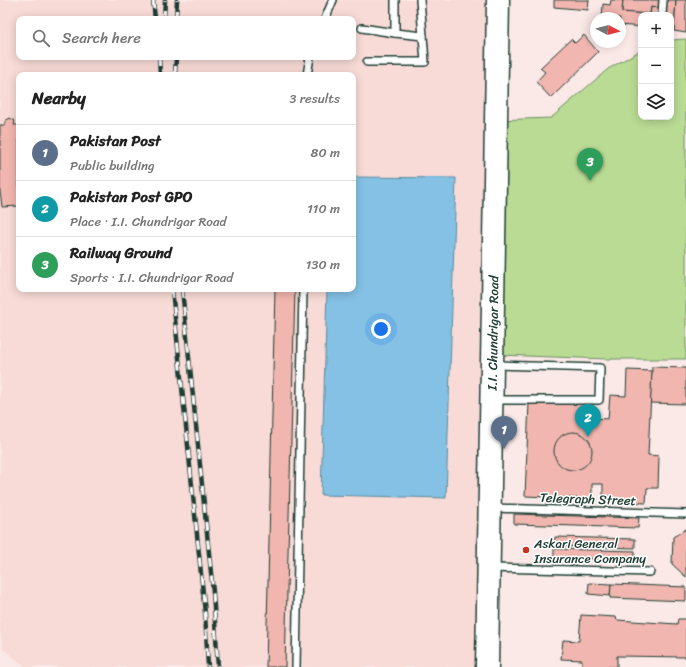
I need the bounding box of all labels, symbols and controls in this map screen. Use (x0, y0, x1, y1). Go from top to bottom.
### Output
north arrow (590, 12, 626, 48)
map controls (638, 12, 674, 120)
button: + (638, 12, 674, 48)
search box (16, 16, 356, 60)
text: Search here (62, 25, 141, 51)
icon: search (30, 27, 52, 49)
button: − (638, 48, 674, 84)
text: Nearby (32, 83, 86, 113)
button: layers (638, 84, 674, 120)
text: 3 results (289, 87, 340, 110)
text: Pakistan Post (70, 128, 161, 154)
text: 1 (42, 141, 48, 164)
text: 80 m (311, 141, 340, 164)
pin: 3 (577, 148, 603, 181)
text: Public building (70, 154, 155, 177)
text: Pakistan Post GPO (70, 184, 192, 210)
text: 2 (41, 197, 49, 220)
text: 110 m (307, 197, 340, 220)
text: Place · I.I. Chundrigar Road (70, 210, 226, 233)
text: Railway Ground (70, 240, 172, 266)
text: 3 (41, 253, 49, 276)
text: 130 m (306, 253, 340, 276)
text: Sports · I.I. Chundrigar Road (70, 266, 233, 289)
street label: I.I. Chundrigar Road (480, 274, 505, 392)
your location (371, 319, 391, 339)
pin: 2 (575, 404, 601, 437)
pin: 1 (491, 416, 517, 449)
street label: Telegraph Street (539, 486, 637, 512)
place label: Askari General Insurance Company (533, 532, 646, 570)
marker: Askari General Insurance Company (521, 545, 531, 555)

